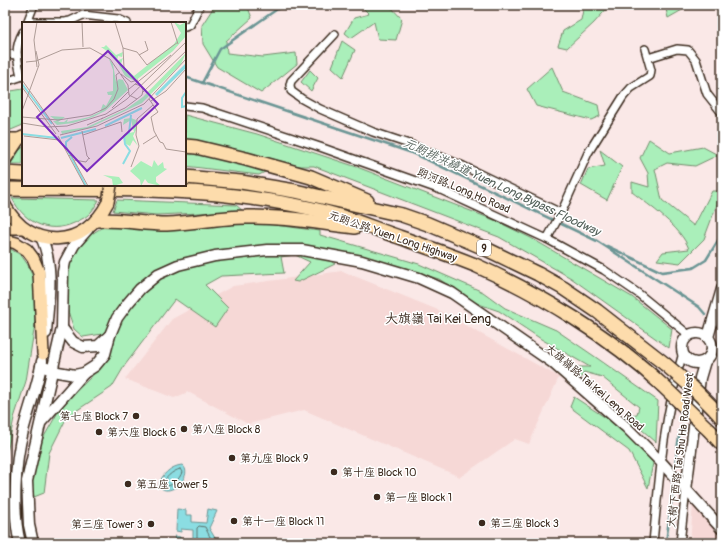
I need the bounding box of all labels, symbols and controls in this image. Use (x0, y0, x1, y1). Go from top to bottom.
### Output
inset map (22, 22, 186, 186)
water label: 元朗排洪繞道 Yuen Long Bypass Floodway (401, 135, 604, 240)
street label: 朗河路 Long Ho Road (415, 165, 512, 216)
street label: 元朗公路 Yuen Long Highway (327, 208, 459, 265)
road number: 9 (477, 240, 491, 256)
district label: 大旗嶺 Tai Kei Leng (385, 311, 492, 327)
street label: 大旗嶺路 Tai Kei Leng Road (543, 341, 646, 434)
street label: 大樹下西路 Tai Shu Ha Road West (665, 371, 696, 528)
place label: 第七座 Block 7 (59, 410, 128, 423)
marker: 第七座 Block 7 (131, 411, 141, 421)
place label: 第八座 Block 8 (192, 423, 261, 436)
marker: 第八座 Block 8 (179, 424, 189, 434)
place label: 第六座 Block 6 (107, 426, 176, 439)
marker: 第六座 Block 6 (94, 427, 104, 437)
place label: 第九座 Block 9 (240, 452, 309, 465)
marker: 第九座 Block 9 (227, 453, 237, 463)
place label: 第十座 Block 10 (342, 466, 417, 479)
marker: 第十座 Block 10 (329, 467, 339, 477)
place label: 第五座 Tower 5 (136, 478, 208, 491)
marker: 第五座 Tower 5 (123, 479, 133, 489)
place label: 第一座 Block 1 (385, 491, 452, 504)
marker: 第一座 Block 1 (372, 492, 382, 502)
place label: 第十一座 Block 11 (242, 515, 324, 528)
marker: 第十一座 Block 11 (229, 516, 239, 526)
place label: 第三座 Block 3 (490, 517, 559, 530)
place label: 第三座 Tower 3 (71, 518, 143, 531)
marker: 第三座 Block 3 (477, 518, 487, 528)
marker: 第三座 Tower 3 (146, 519, 156, 529)

